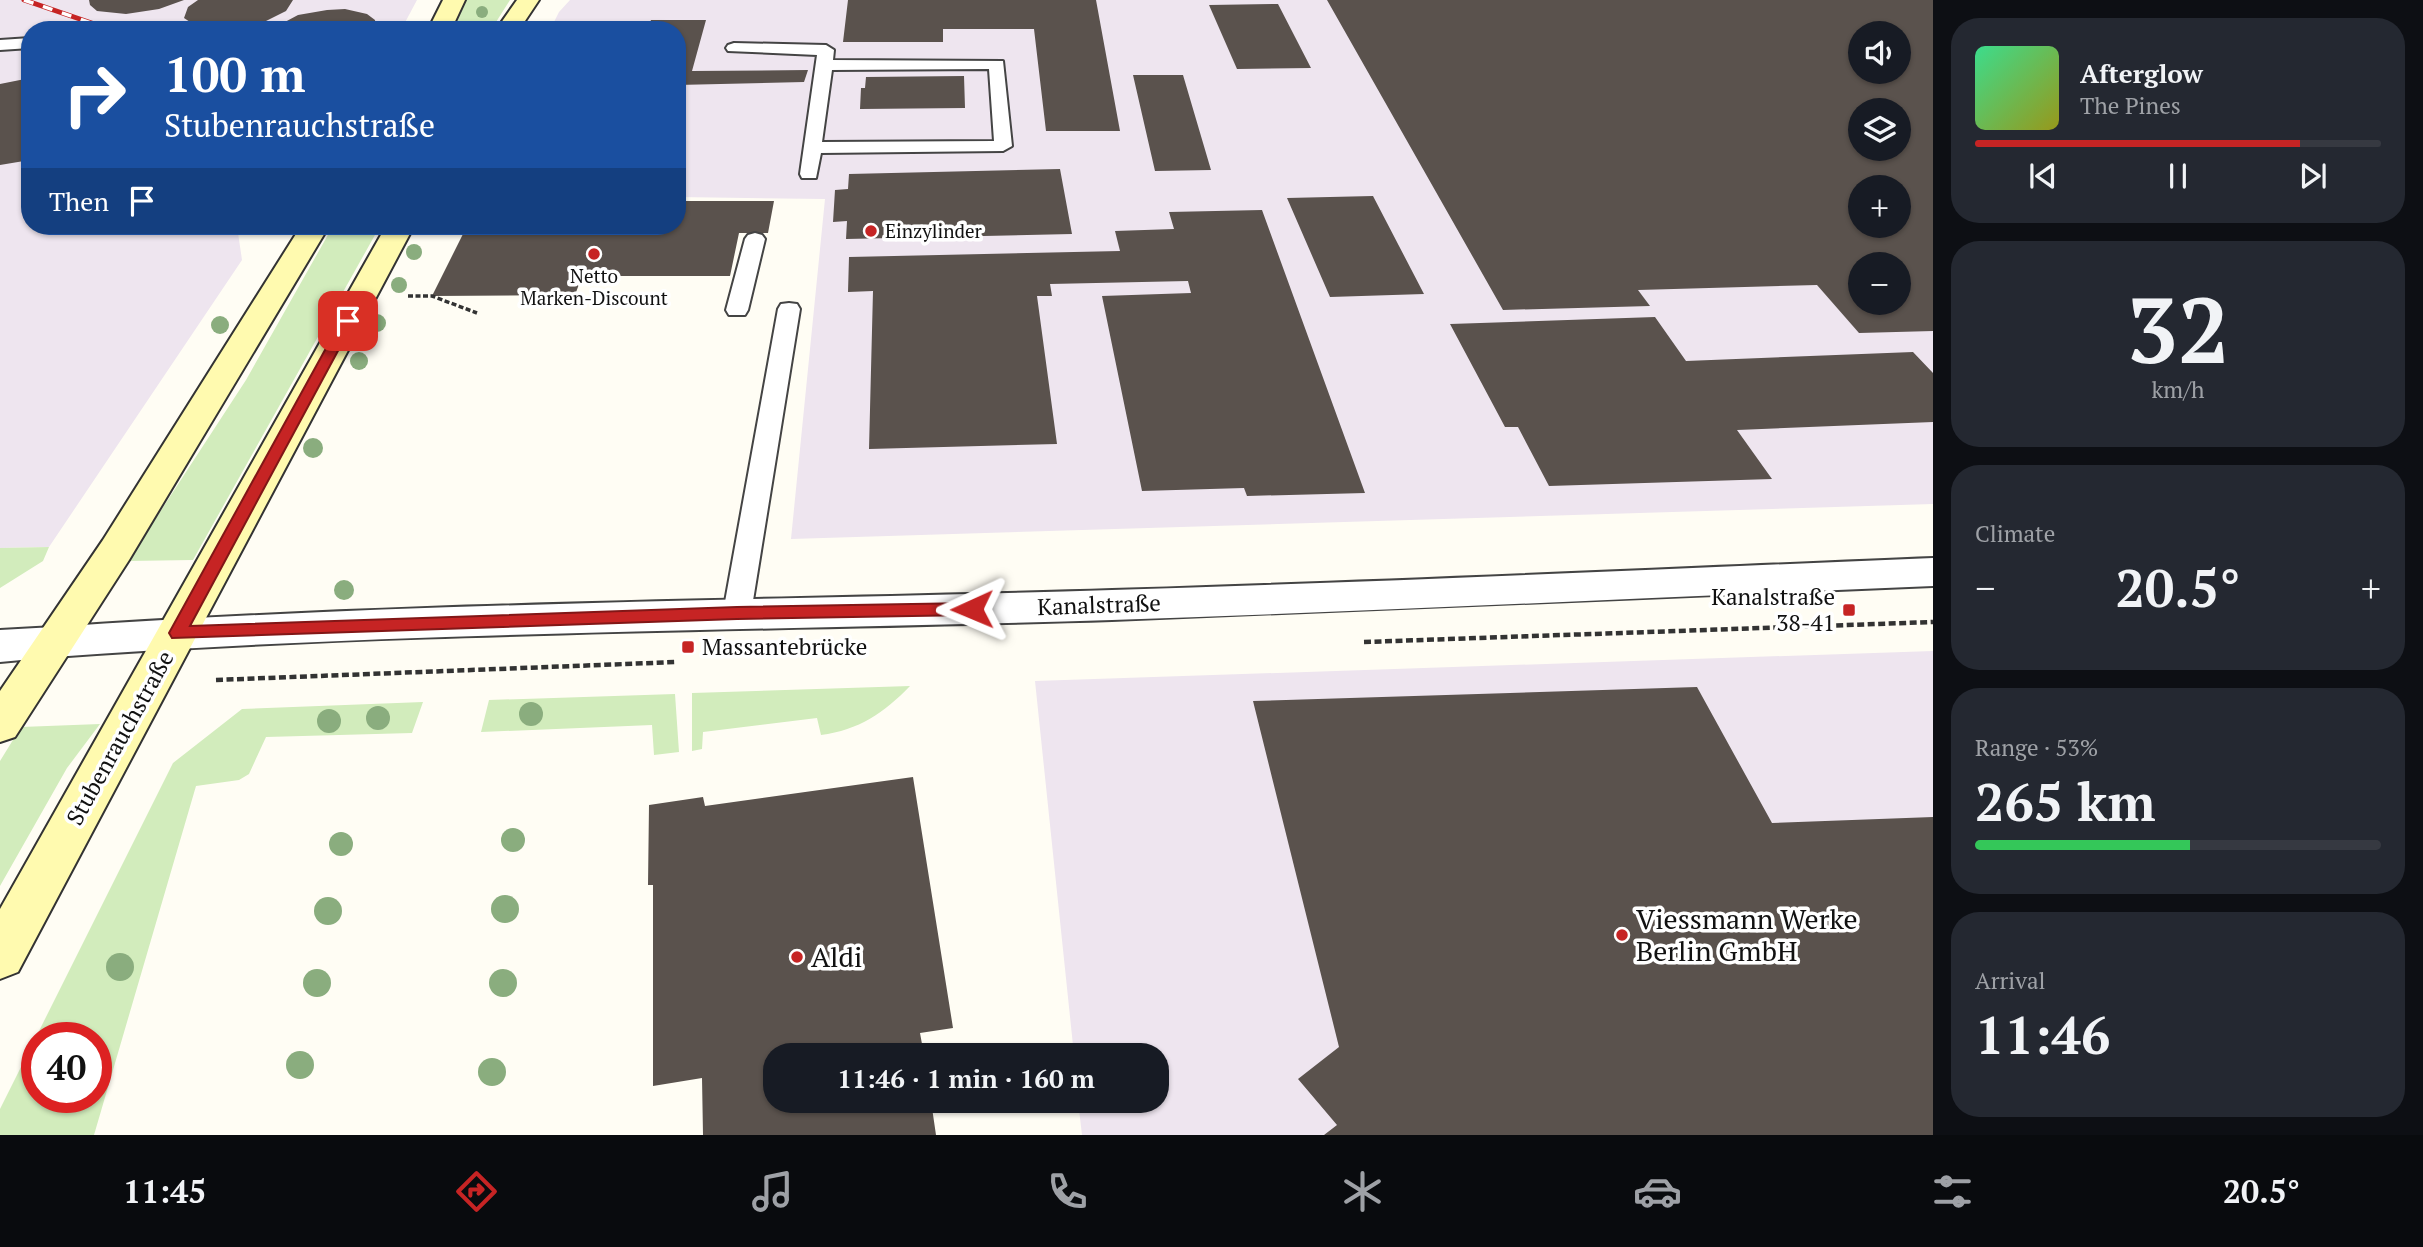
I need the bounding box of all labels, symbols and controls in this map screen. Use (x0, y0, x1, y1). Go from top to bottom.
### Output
map controls (1848, 21, 1911, 315)
button: sound (1848, 21, 1911, 84)
text: 100 m (164, 41, 306, 106)
icon: right (49, 49, 140, 140)
text: Afterglow (2080, 56, 2203, 90)
text: The Pines (2080, 90, 2181, 121)
button: layers (1848, 98, 1911, 161)
text: Stubenrauchstraße (164, 104, 435, 146)
icon: previous (2024, 157, 2062, 195)
icon: pause (2159, 157, 2197, 195)
icon: next (2294, 157, 2332, 195)
button: + (1848, 175, 1911, 238)
icon: arrive (123, 182, 161, 220)
text: Then (49, 184, 109, 218)
place label: Einzylinder (885, 218, 983, 243)
marker: Einzylinder (863, 223, 879, 239)
marker: Netto Marken-Discount (586, 246, 602, 262)
button: − (1848, 252, 1911, 315)
place label: Netto Marken-Discount (520, 263, 668, 310)
text: 32 (2127, 268, 2229, 389)
pin (318, 291, 378, 351)
icon: arrive (329, 302, 367, 340)
text: km/h (2151, 374, 2205, 405)
text: Climate (1975, 518, 2055, 549)
text: 20.5° (2115, 553, 2241, 622)
text: − (1975, 563, 1995, 613)
text: + (2361, 563, 2381, 613)
position arrow (935, 572, 1009, 646)
place label: Kanalstraße 38-41 (1711, 581, 1835, 638)
street label: Kanalstraße (1037, 587, 1161, 622)
marker: Kanalstraße 38-41 (1841, 602, 1857, 618)
place label: Massantebrücke (702, 631, 867, 662)
marker: Massantebrücke (680, 639, 696, 655)
street label: Stubenrauchstraße (59, 645, 180, 830)
text: Range · 53% (1975, 732, 2098, 763)
text: 265 km (1975, 767, 2156, 836)
place label: Viessmann Werke Berlin GmbH (1636, 900, 1858, 969)
marker: Viessmann Werke Berlin GmbH (1614, 927, 1630, 943)
place label: Aldi (811, 938, 863, 975)
marker: Aldi (789, 949, 805, 965)
text: Arrival (1975, 965, 2046, 996)
text: 11:46 (1975, 1000, 2110, 1069)
speed limit sign: 40 (21, 1022, 112, 1113)
text: 11:46 · 1 min · 160 m (837, 1061, 1095, 1095)
icon: directions (452, 1167, 501, 1216)
icon: music (748, 1167, 797, 1216)
icon: phone (1043, 1167, 1092, 1216)
icon: climate (1338, 1167, 1387, 1216)
icon: car (1633, 1167, 1682, 1216)
icon: filters (1928, 1167, 1977, 1216)
text: 11:45 (123, 1170, 206, 1212)
text: 20.5° (2223, 1170, 2300, 1212)

